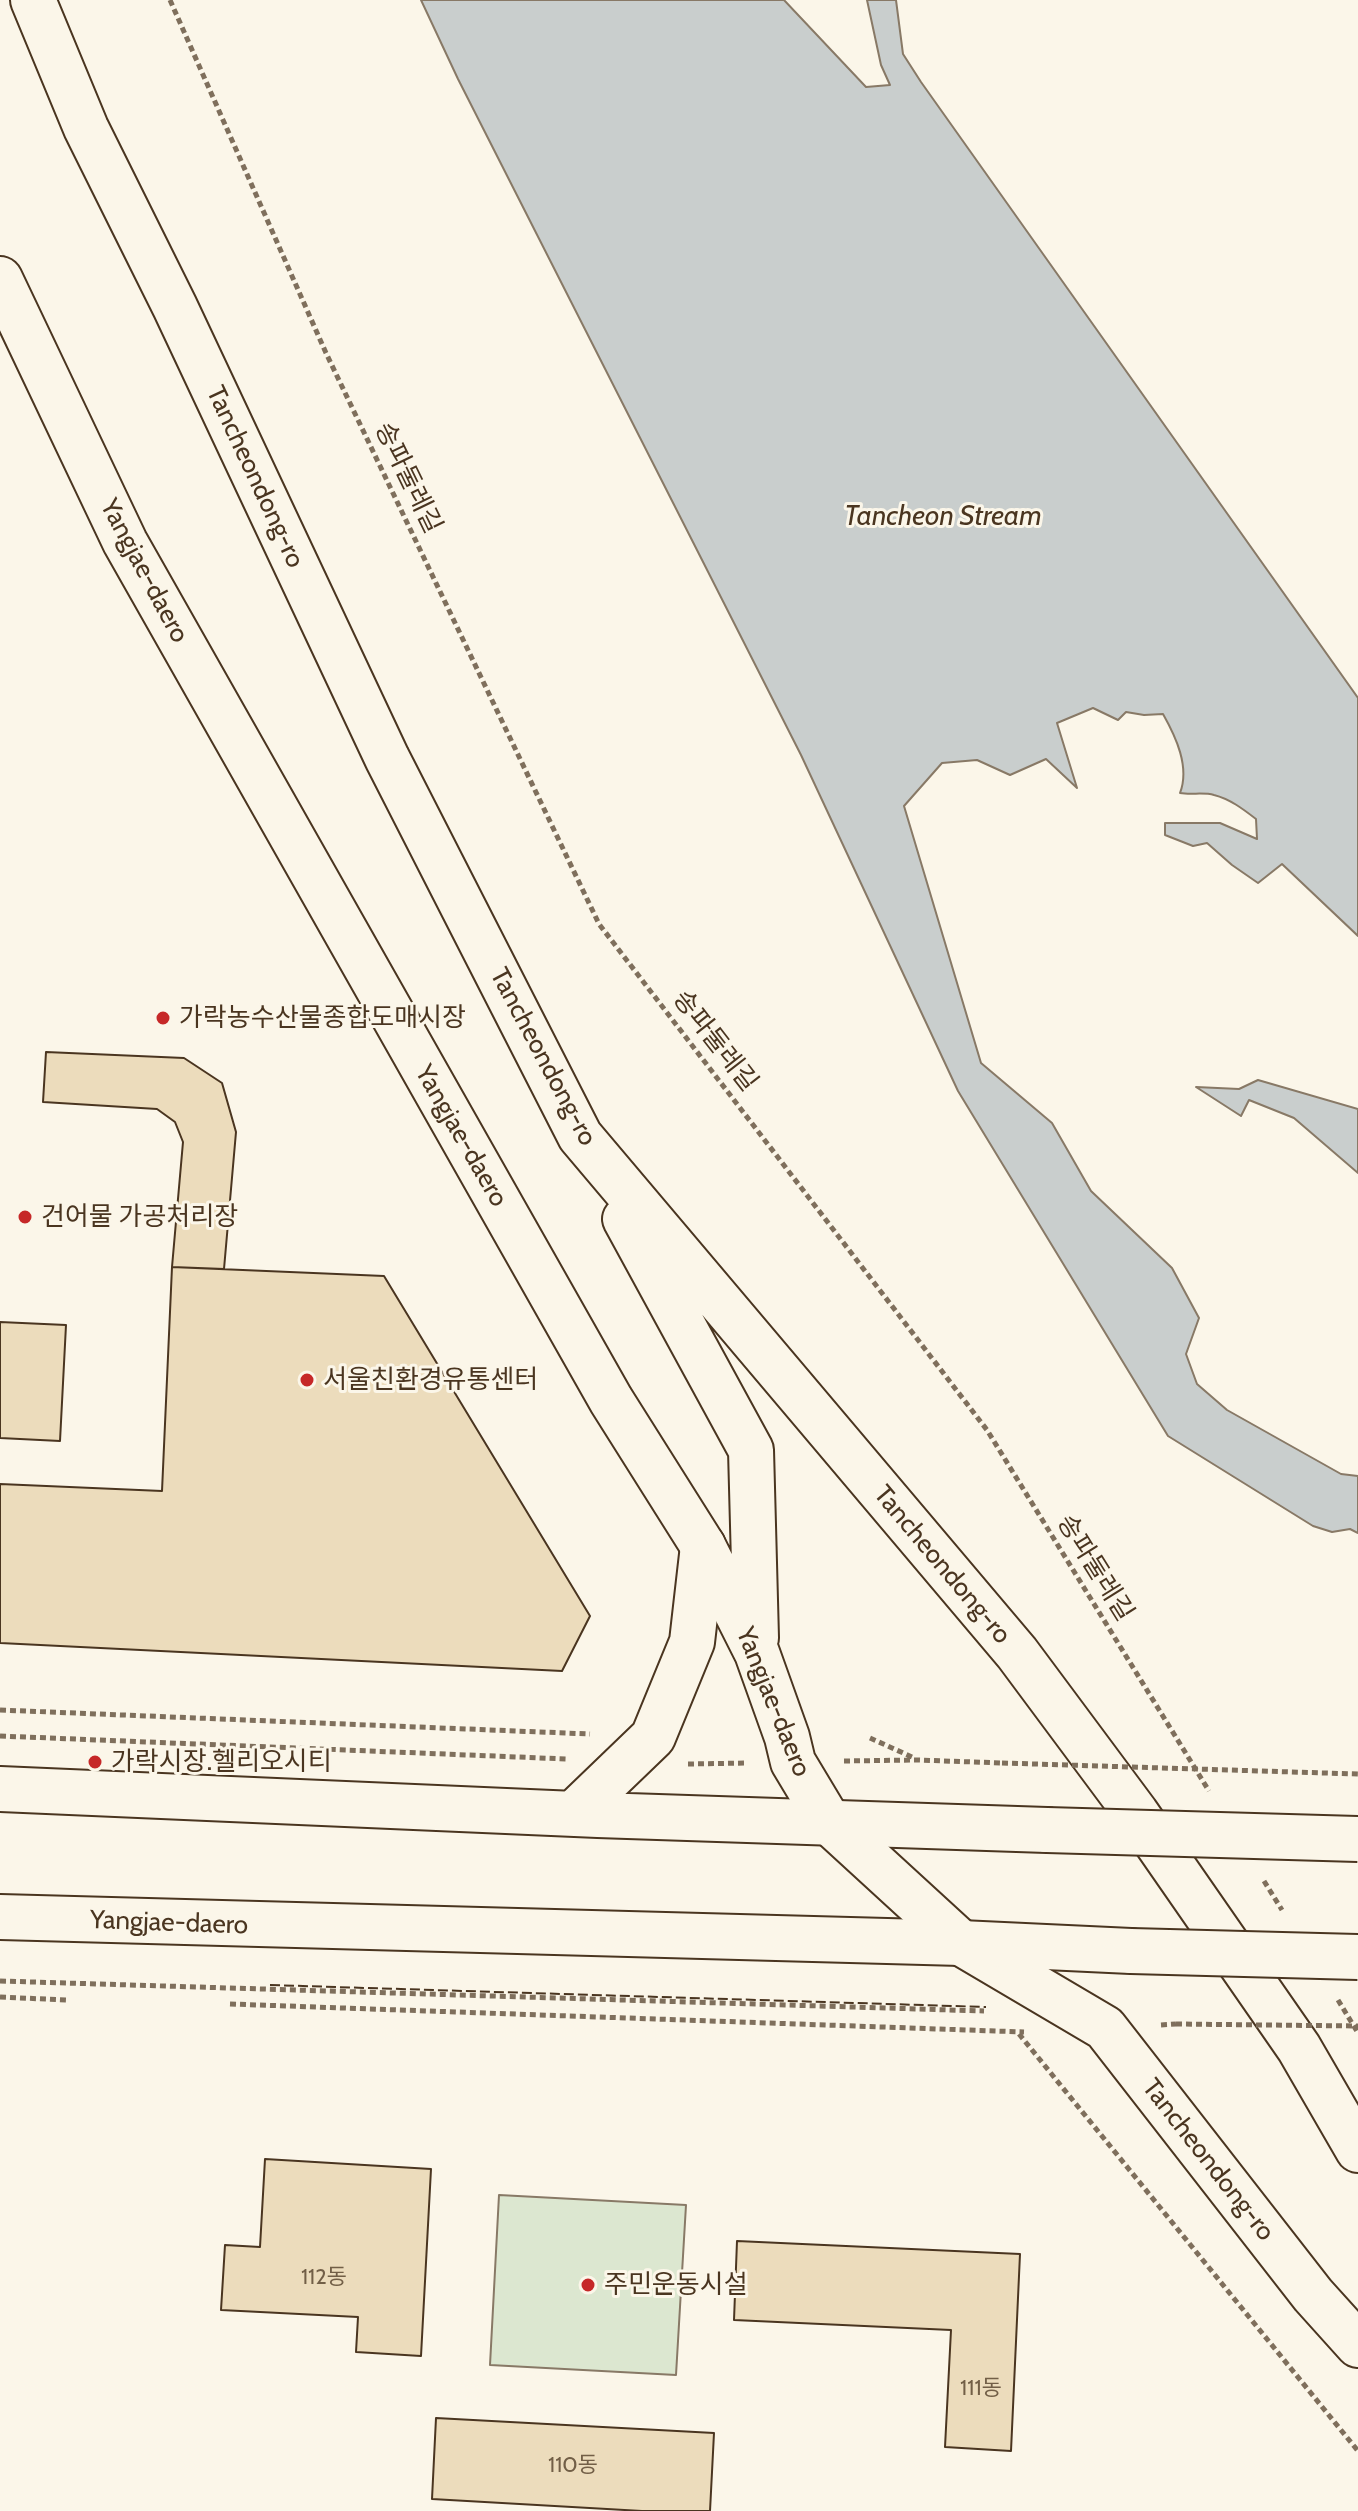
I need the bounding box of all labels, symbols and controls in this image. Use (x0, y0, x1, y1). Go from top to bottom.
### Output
street label: Tancheondong-ro (199, 381, 311, 573)
street label: 송파둘레길 (368, 417, 448, 539)
street label: Yangjae-daero (93, 494, 195, 648)
water label: Tancheon Stream (844, 500, 1042, 534)
street label: Tancheondong-ro (483, 963, 603, 1151)
street label: 송파둘레길 (666, 984, 764, 1098)
place label: 가락농수산물종합도매시장 (179, 1002, 466, 1034)
marker: 가락농수산물종합도매시장 (154, 1009, 172, 1027)
street label: Yangjae-daero (408, 1060, 514, 1212)
place label: 건어물 가공처리장 (41, 1201, 238, 1233)
marker: 건어물 가공처리장 (16, 1208, 34, 1226)
place label: 서울친환경유통센터 (323, 1364, 538, 1396)
marker: 서울친환경유통센터 (298, 1371, 316, 1389)
street label: Tancheondong-ro (867, 1480, 1017, 1650)
street label: 송파둘레길 (1050, 1509, 1140, 1627)
street label: Yangjae-daero (729, 1623, 817, 1781)
place label: 가락시장.헬리오시티 (111, 1746, 332, 1778)
marker: 가락시장.헬리오시티 (86, 1753, 104, 1771)
street label: Yangjae-daero (89, 1905, 249, 1941)
street label: Tancheondong-ro (1135, 2073, 1281, 2247)
house number: 112동 (301, 2265, 347, 2291)
place label: 주민운동시설 (604, 2269, 748, 2301)
marker: 주민운동시설 (579, 2276, 597, 2294)
house number: 111동 (960, 2376, 1002, 2402)
house number: 110동 (548, 2453, 598, 2479)

